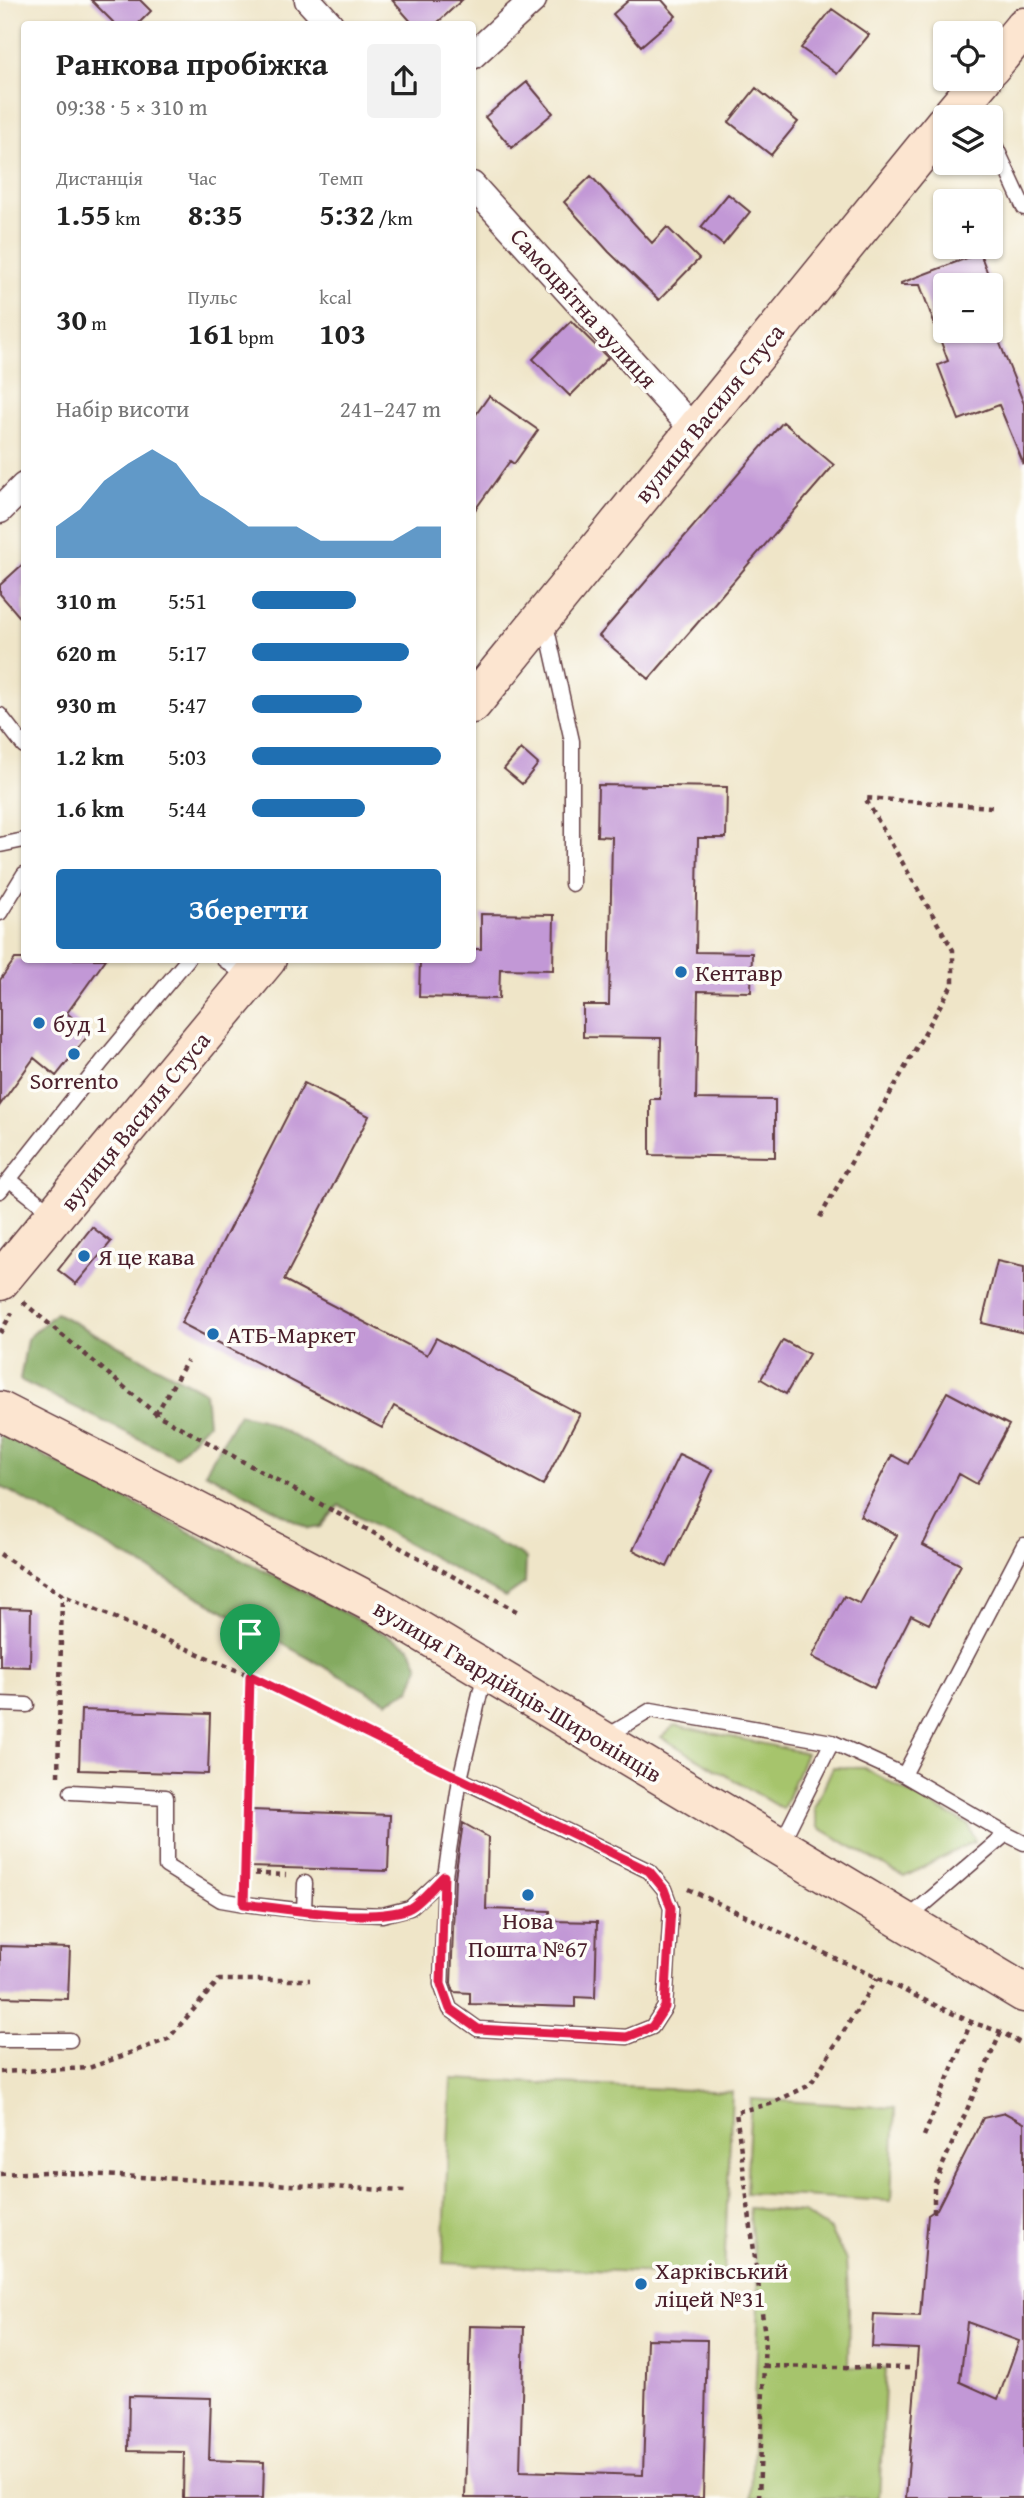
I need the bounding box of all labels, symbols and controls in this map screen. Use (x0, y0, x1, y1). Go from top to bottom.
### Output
map controls (933, 21, 1003, 343)
button: locate (933, 21, 1003, 91)
text: Ранкова пробіжка (56, 40, 328, 87)
button: share (367, 44, 441, 118)
text: 09:38 · 5 × 310 m (56, 90, 208, 123)
button: layers (933, 105, 1003, 175)
text: Дистанція (56, 164, 143, 192)
text: Час (188, 164, 217, 192)
text: Темп (319, 164, 363, 192)
button: + (933, 189, 1003, 259)
text: 1.55 (56, 192, 111, 236)
text: 8:35 (188, 192, 243, 236)
text: 5:32 (319, 192, 374, 236)
text: km (111, 204, 140, 232)
text: /km (374, 204, 413, 232)
street label: Самоцвітна вулиця (502, 220, 666, 396)
button: − (933, 273, 1003, 343)
text: Пульс (188, 283, 237, 311)
text: kcal (319, 283, 352, 311)
text: 30 (56, 297, 87, 341)
text: m (87, 309, 107, 337)
text: 161 (188, 311, 234, 355)
text: 103 (319, 311, 366, 355)
street label: вулиця Василя Стуса (626, 315, 793, 510)
text: bpm (234, 323, 274, 351)
text: Набір висоти (56, 392, 190, 425)
text: 241–247 m (340, 392, 441, 425)
text: 310 m (56, 584, 117, 617)
text: 5:51 (168, 584, 207, 617)
text: 620 m (56, 636, 117, 669)
text: 5:17 (168, 636, 207, 669)
text: 930 m (56, 688, 117, 721)
text: 5:47 (168, 688, 207, 721)
text: 1.2 km (56, 740, 124, 773)
text: 5:03 (168, 740, 207, 773)
text: 1.6 km (56, 792, 124, 825)
text: 5:44 (168, 792, 207, 825)
button: Зберегти (56, 869, 441, 949)
place label: Кентавр (695, 955, 783, 990)
marker: Кентавр (673, 964, 689, 980)
place label: буд 1 (53, 1006, 107, 1041)
marker: буд 1 (31, 1015, 47, 1031)
street label: вулиця Василя Стуса (52, 1023, 219, 1218)
marker: Sorrento (66, 1046, 82, 1062)
place label: Sorrento (30, 1063, 118, 1098)
place label: Я це кава (97, 1239, 195, 1274)
marker: Я це кава (76, 1248, 92, 1264)
place label: АТБ-Маркет (227, 1317, 356, 1352)
marker: АТБ-Маркет (205, 1326, 221, 1342)
street label: вулиця Гвардійців-Широнінців (367, 1591, 669, 1791)
pin (220, 1604, 280, 1676)
icon: arrive (231, 1615, 269, 1653)
marker: Нова Пошта №67 (520, 1887, 536, 1903)
place label: Нова Пошта №67 (468, 1903, 588, 1966)
place label: Харківський ліцей №31 (655, 2253, 788, 2316)
marker: Харківський ліцей №31 (633, 2276, 649, 2292)

